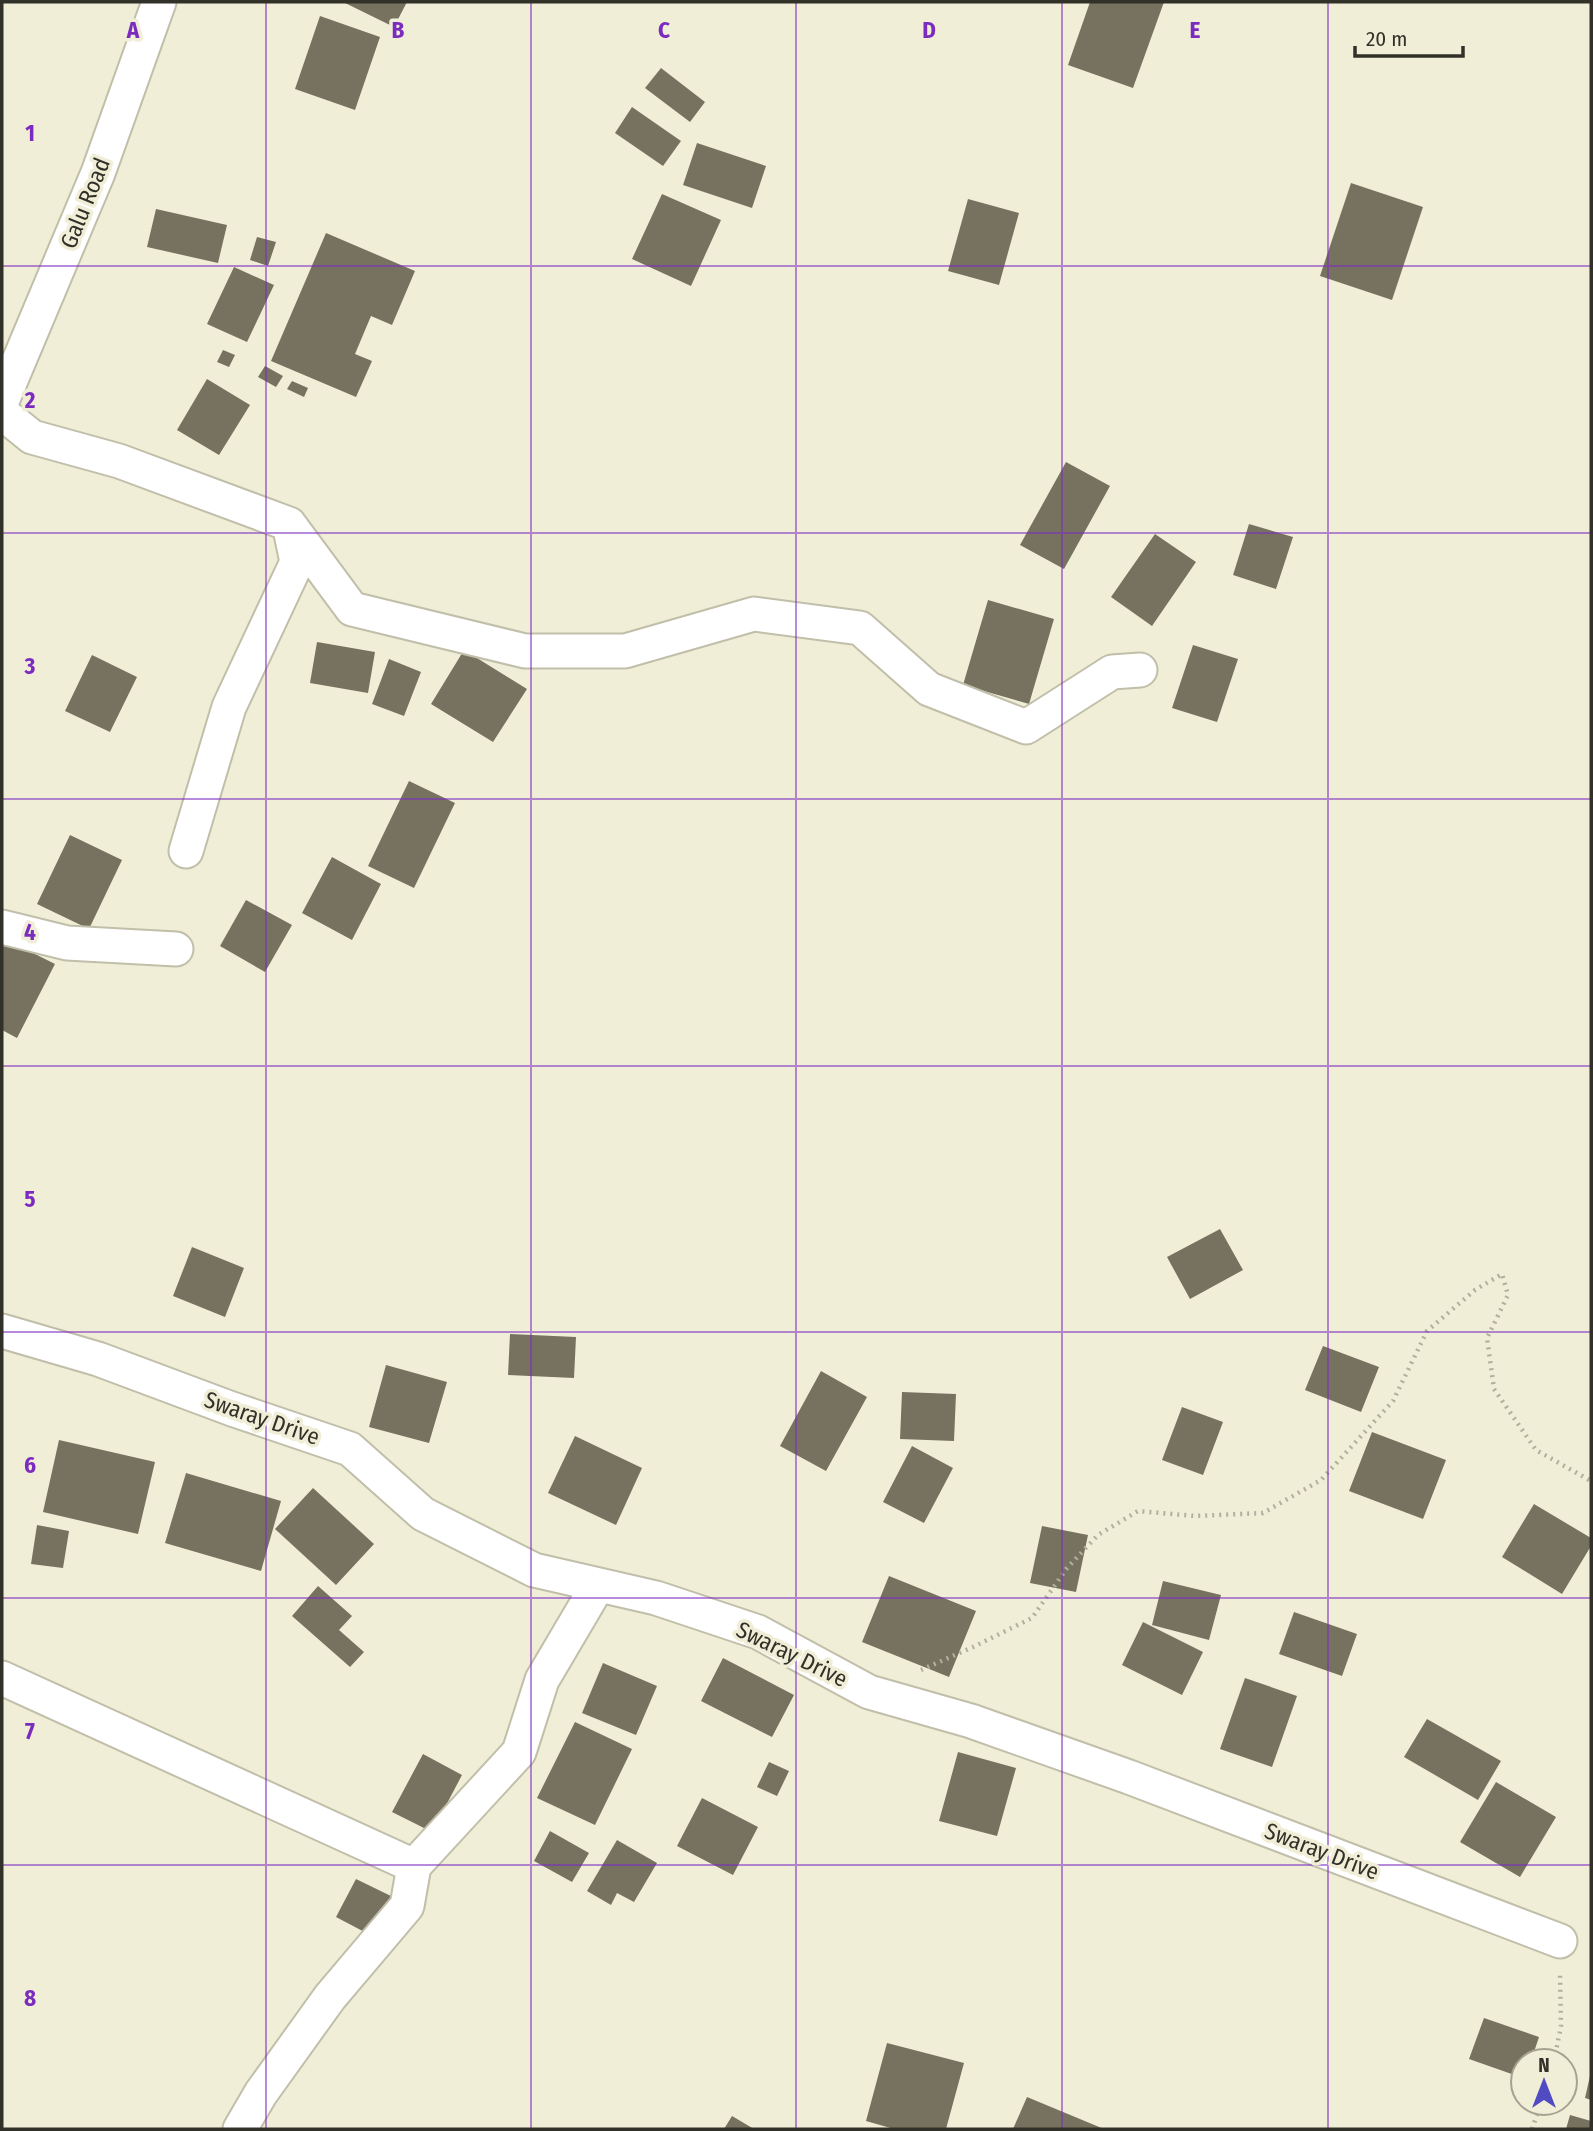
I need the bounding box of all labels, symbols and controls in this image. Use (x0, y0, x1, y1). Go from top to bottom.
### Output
scale bar (1355, 14, 1464, 58)
text: A (126, 16, 140, 44)
text: B (392, 16, 405, 44)
text: C (658, 16, 670, 44)
text: D (922, 16, 936, 44)
text: E (1190, 16, 1201, 44)
text: 20 m (1366, 26, 1407, 52)
text: 1 (25, 119, 35, 147)
street label: Galu Road (54, 154, 116, 252)
text: 2 (24, 386, 36, 414)
text: 3 (24, 652, 36, 680)
text: 4 (24, 918, 36, 946)
text: 5 (24, 1185, 36, 1213)
street label: Swaray Drive (201, 1385, 323, 1451)
text: 6 (24, 1451, 36, 1479)
street label: Swaray Drive (732, 1615, 852, 1693)
text: 7 (25, 1717, 35, 1745)
street label: Swaray Drive (1261, 1816, 1383, 1886)
text: 8 (24, 1984, 36, 2012)
north arrow (1509, 2047, 1579, 2117)
text: N (1538, 2054, 1550, 2077)

